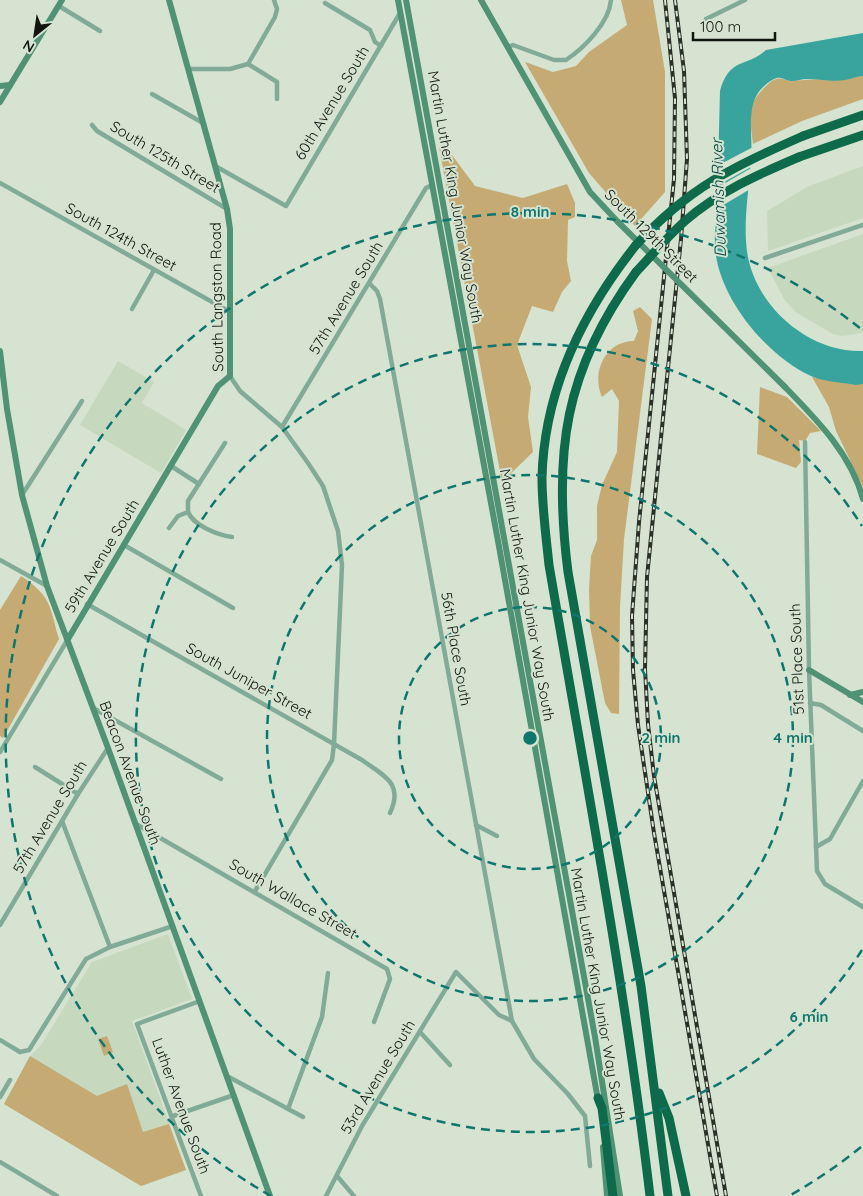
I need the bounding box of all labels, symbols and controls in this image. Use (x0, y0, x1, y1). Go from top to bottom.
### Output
north arrow (10, 10, 60, 60)
scale bar (693, 10, 776, 42)
text: 100 m (700, 17, 741, 36)
text: N (20, 36, 37, 57)
street label: 60th Avenue South (290, 42, 373, 163)
street label: Martin Luther King Junior Way South (424, 69, 487, 325)
street label: South 125th Street (107, 116, 223, 197)
water label: Duwamish River (706, 136, 730, 258)
street label: South 129th Street (601, 185, 702, 286)
street label: South 124th Street (62, 198, 180, 275)
text: 8 min (511, 202, 549, 221)
street label: South Langston Road (206, 222, 227, 372)
street label: 57th Avenue South (304, 238, 387, 358)
street label: Martin Luther King Junior Way South (496, 467, 559, 723)
street label: 59th Avenue South (60, 495, 143, 616)
street label: 56th Place South (437, 590, 476, 707)
street label: 51st Place South (785, 603, 808, 715)
street label: South Juniper Street (183, 638, 316, 723)
street label: Beacon Avenue South (96, 698, 165, 847)
text: 2 min (641, 728, 681, 747)
text: 4 min (773, 728, 813, 747)
centre of rings (521, 729, 539, 747)
street label: 57th Avenue South (8, 757, 91, 877)
street label: South Wallace Street (226, 854, 361, 943)
street label: Martin Luther King Junior Way South (567, 866, 630, 1122)
text: 6 min (790, 1007, 828, 1026)
street label: 53rd Avenue South (336, 1016, 419, 1137)
street label: Luther Avenue South (148, 1035, 215, 1177)

